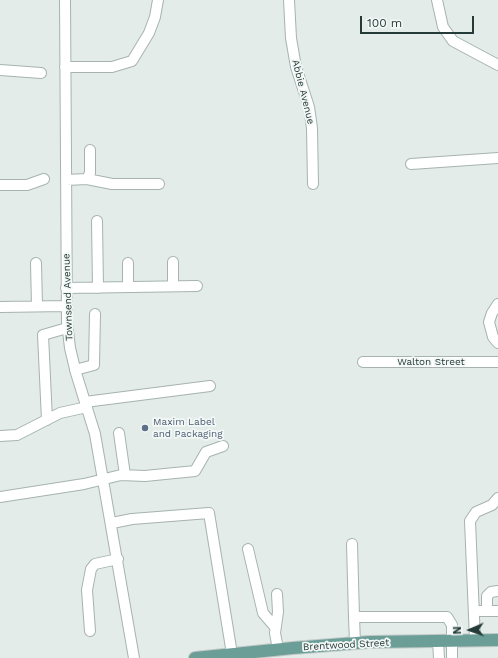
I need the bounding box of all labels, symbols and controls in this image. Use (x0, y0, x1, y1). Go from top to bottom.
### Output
scale bar (362, 8, 476, 34)
text: 100 m (367, 16, 402, 30)
street label: Abbie Avenue (289, 58, 317, 126)
street label: Townsend Avenue (60, 253, 76, 341)
street label: Walton Street (397, 356, 465, 368)
place label: Maxim Label and Packaging (153, 416, 223, 440)
marker: Maxim Label and Packaging (140, 423, 150, 433)
north arrow (450, 610, 490, 650)
text: N (451, 626, 464, 635)
street label: Brentwood Street (302, 637, 390, 653)

